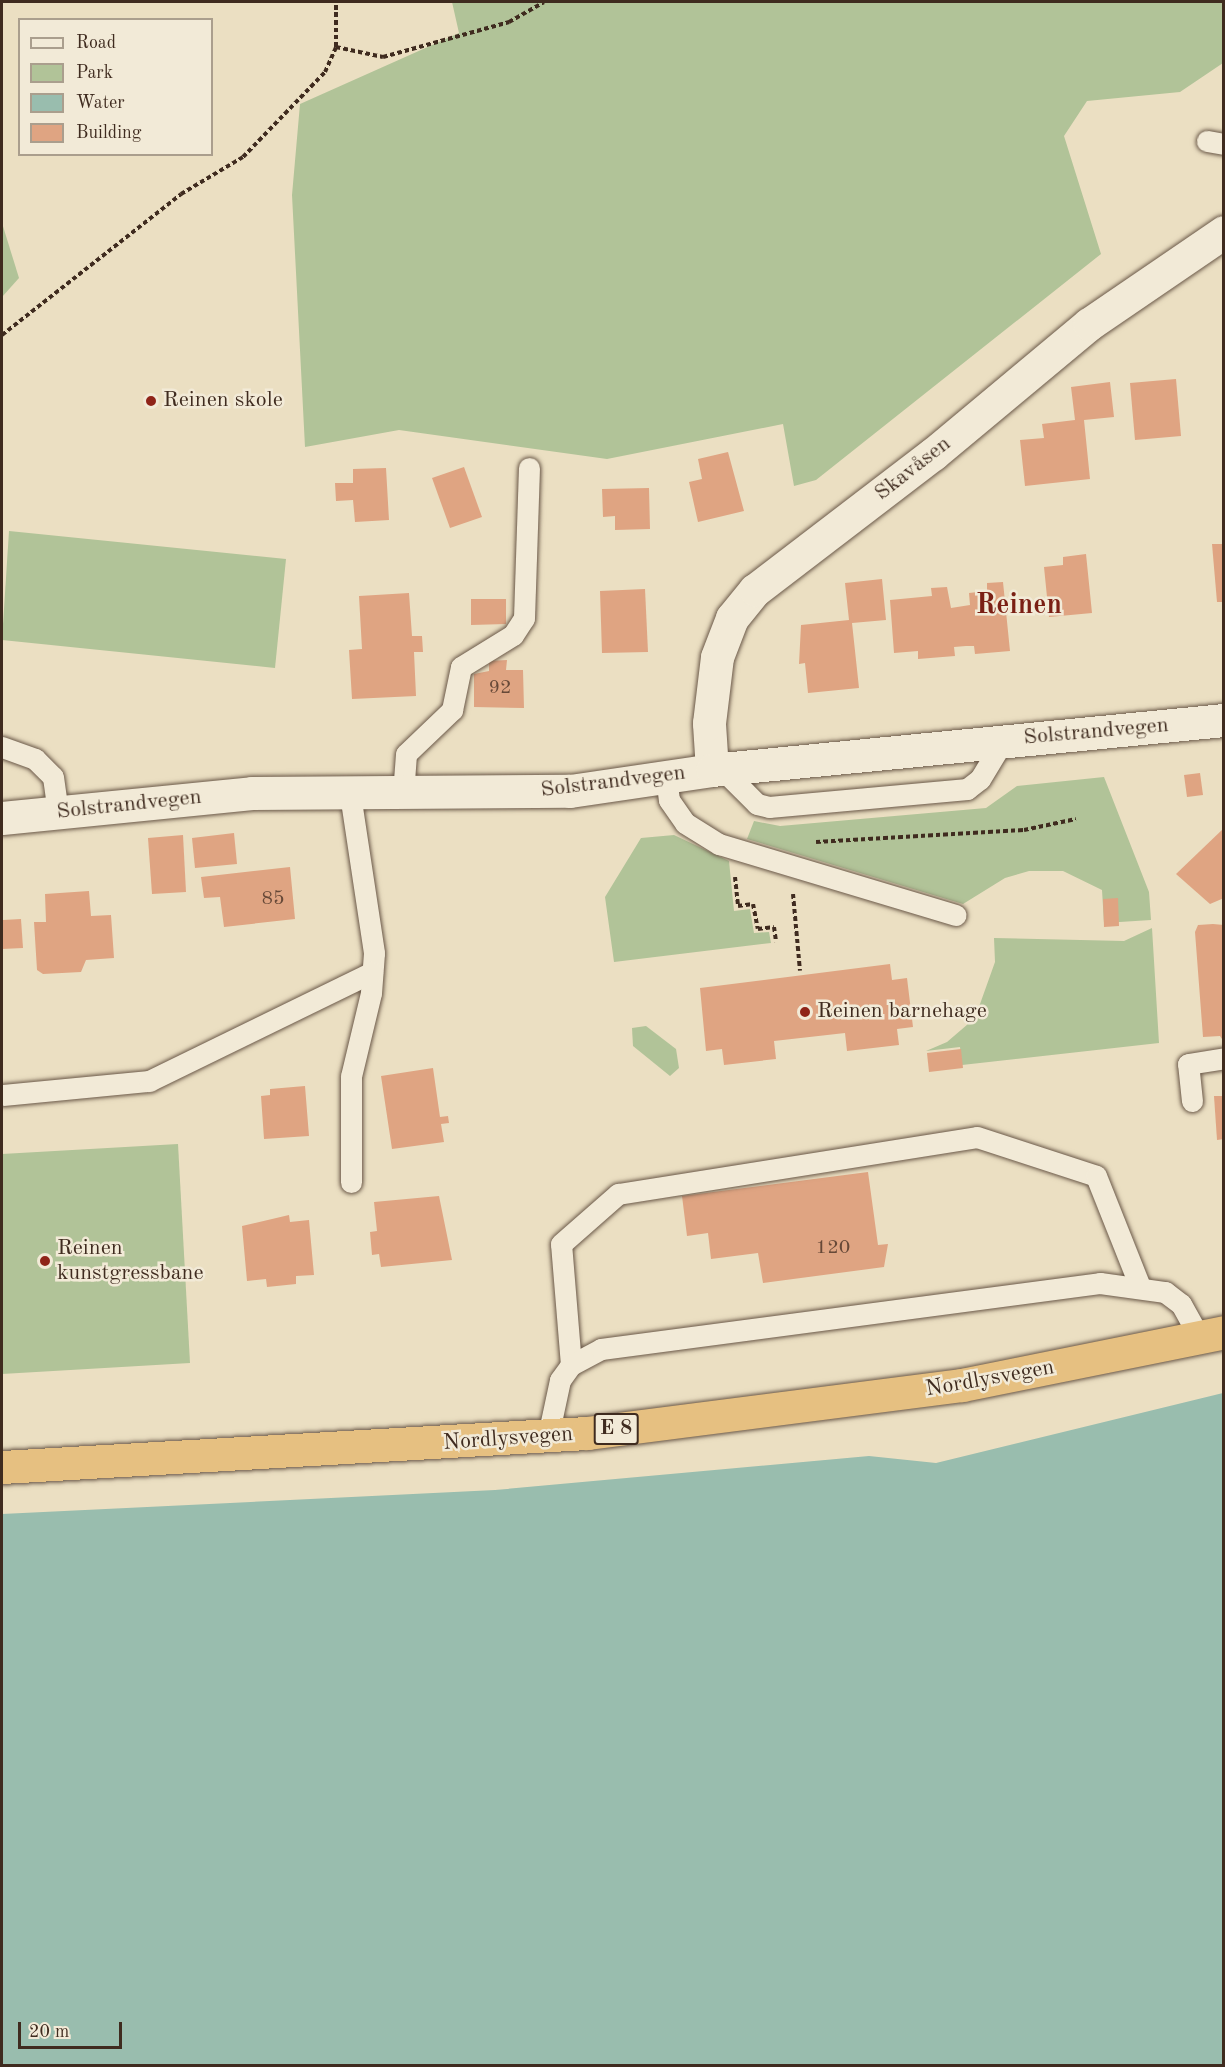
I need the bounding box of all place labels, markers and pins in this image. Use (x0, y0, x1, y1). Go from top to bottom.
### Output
place label: Reinen skole (163, 388, 283, 414)
marker: Reinen skole (144, 394, 158, 408)
place label: Reinen barnehage (817, 999, 987, 1025)
marker: Reinen barnehage (798, 1005, 812, 1019)
place label: Reinen kunstgressbane (57, 1235, 204, 1286)
marker: Reinen kunstgressbane (38, 1254, 52, 1268)

